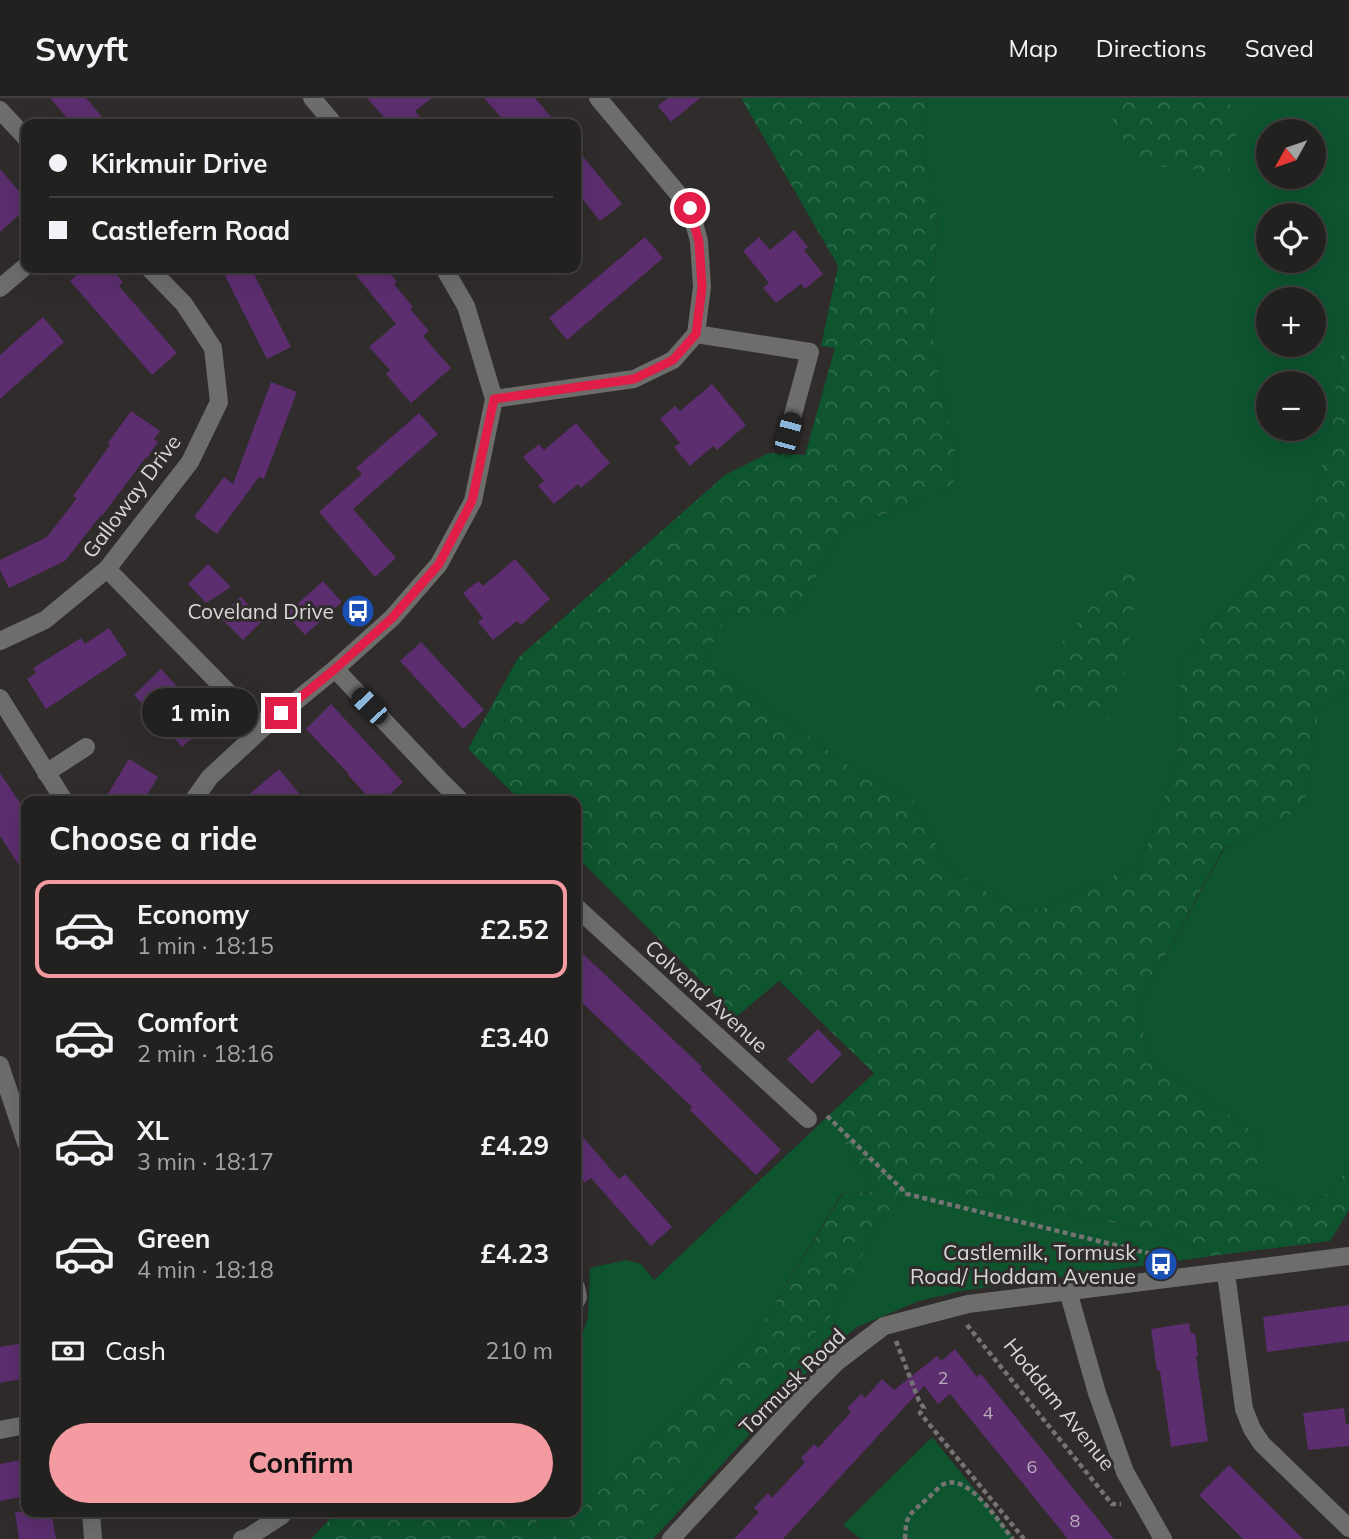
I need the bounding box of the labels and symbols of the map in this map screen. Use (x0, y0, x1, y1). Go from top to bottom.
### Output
north arrow (1256, 119, 1326, 189)
route start (674, 192, 706, 224)
car (773, 410, 804, 456)
street label: Galloway Drive (76, 429, 186, 563)
bus stop icon: Coveland Drive (339, 592, 377, 630)
place label: Coveland Drive (187, 598, 334, 624)
car (347, 684, 392, 728)
callout: 1 min (141, 688, 256, 738)
route end (265, 697, 297, 729)
street label: Colvend Avenue (640, 934, 774, 1058)
place label: Castlemilk, Tormusk Road/ Hoddam Avenue (910, 1239, 1136, 1289)
bus stop icon: Castlemilk, Tormusk Road/ Hoddam Avenue (1142, 1245, 1180, 1283)
street label: Tormusk Road (734, 1323, 850, 1439)
street label: Hoddam Avenue (999, 1332, 1121, 1476)
house number: 2 (938, 1366, 948, 1389)
house number: 4 (983, 1401, 994, 1424)
house number: 6 (1027, 1455, 1037, 1478)
house number: 8 (1070, 1509, 1080, 1532)

